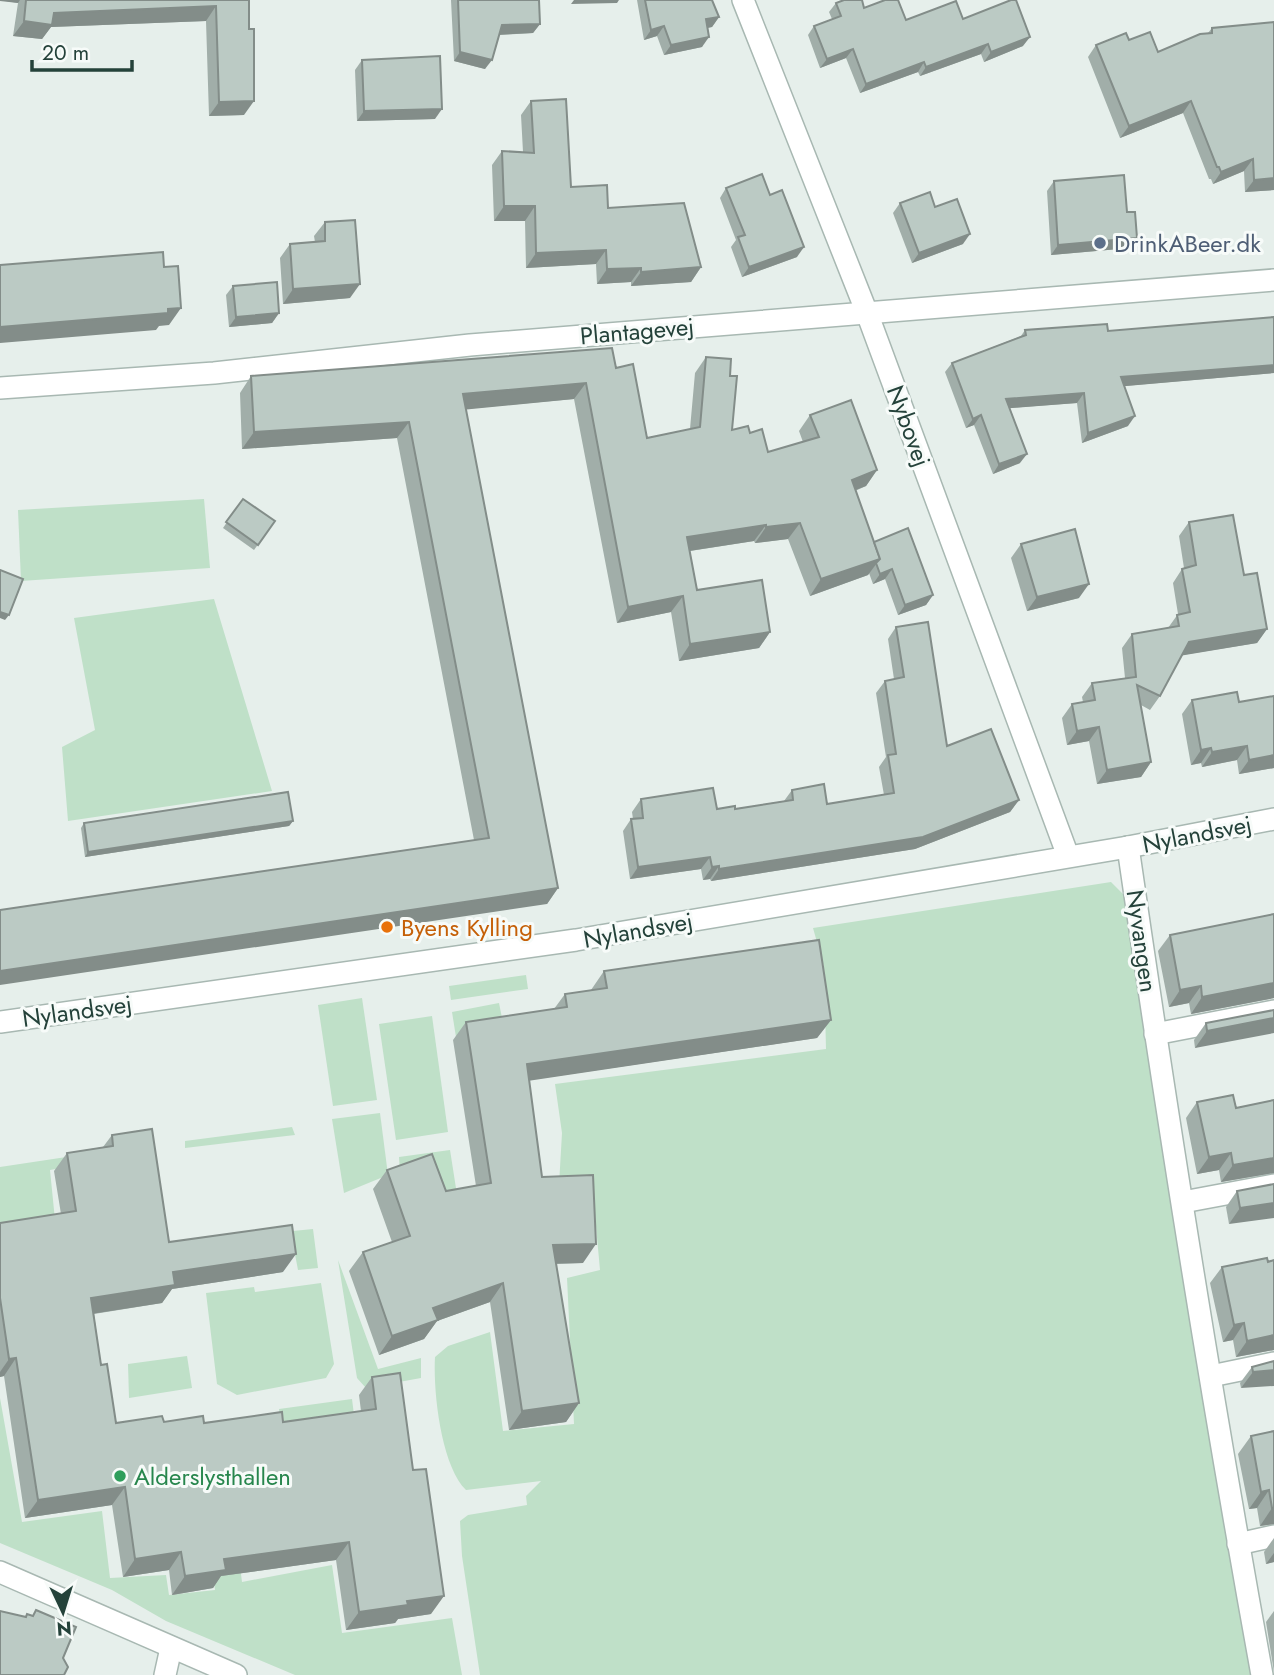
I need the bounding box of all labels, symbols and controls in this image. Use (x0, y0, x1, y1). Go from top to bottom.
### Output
scale bar (32, 28, 131, 72)
text: 20 m (42, 38, 89, 68)
place label: DrinkABeer.dk (1114, 226, 1261, 261)
marker: DrinkABeer.dk (1092, 235, 1108, 251)
street label: Plantagevej (579, 309, 695, 353)
street label: Nybovej (878, 380, 940, 472)
street label: Nylandsvej (1139, 806, 1255, 862)
street label: Nyvangen (1117, 887, 1167, 995)
street label: Nylandsvej (580, 903, 696, 957)
place label: Byens Kylling (401, 910, 533, 945)
marker: Byens Kylling (379, 919, 395, 935)
street label: Nylandsvej (20, 986, 134, 1036)
place label: Alderslysthallen (134, 1459, 291, 1494)
marker: Alderslysthallen (112, 1468, 128, 1484)
north arrow (28, 1577, 98, 1647)
text: N (56, 1614, 73, 1642)

